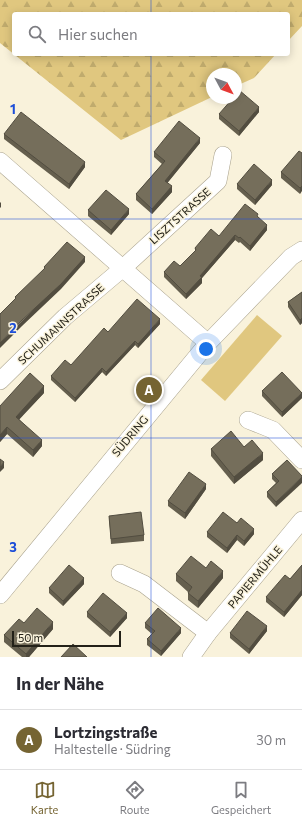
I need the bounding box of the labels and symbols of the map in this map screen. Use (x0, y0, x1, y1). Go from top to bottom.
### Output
north arrow (206, 68, 242, 104)
text: 1 (10, 101, 16, 117)
street label: LISZTSTRASSE (146, 185, 213, 247)
street label: SCHUMANNSTRASSE (15, 280, 106, 367)
text: 2 (9, 320, 17, 336)
your location (196, 339, 216, 359)
pin: A (136, 375, 162, 405)
street label: SÜDRING (108, 412, 150, 459)
text: 3 (9, 539, 17, 555)
street label: PAPIERMÜHLE (224, 542, 284, 610)
scale bar (12, 629, 121, 648)

